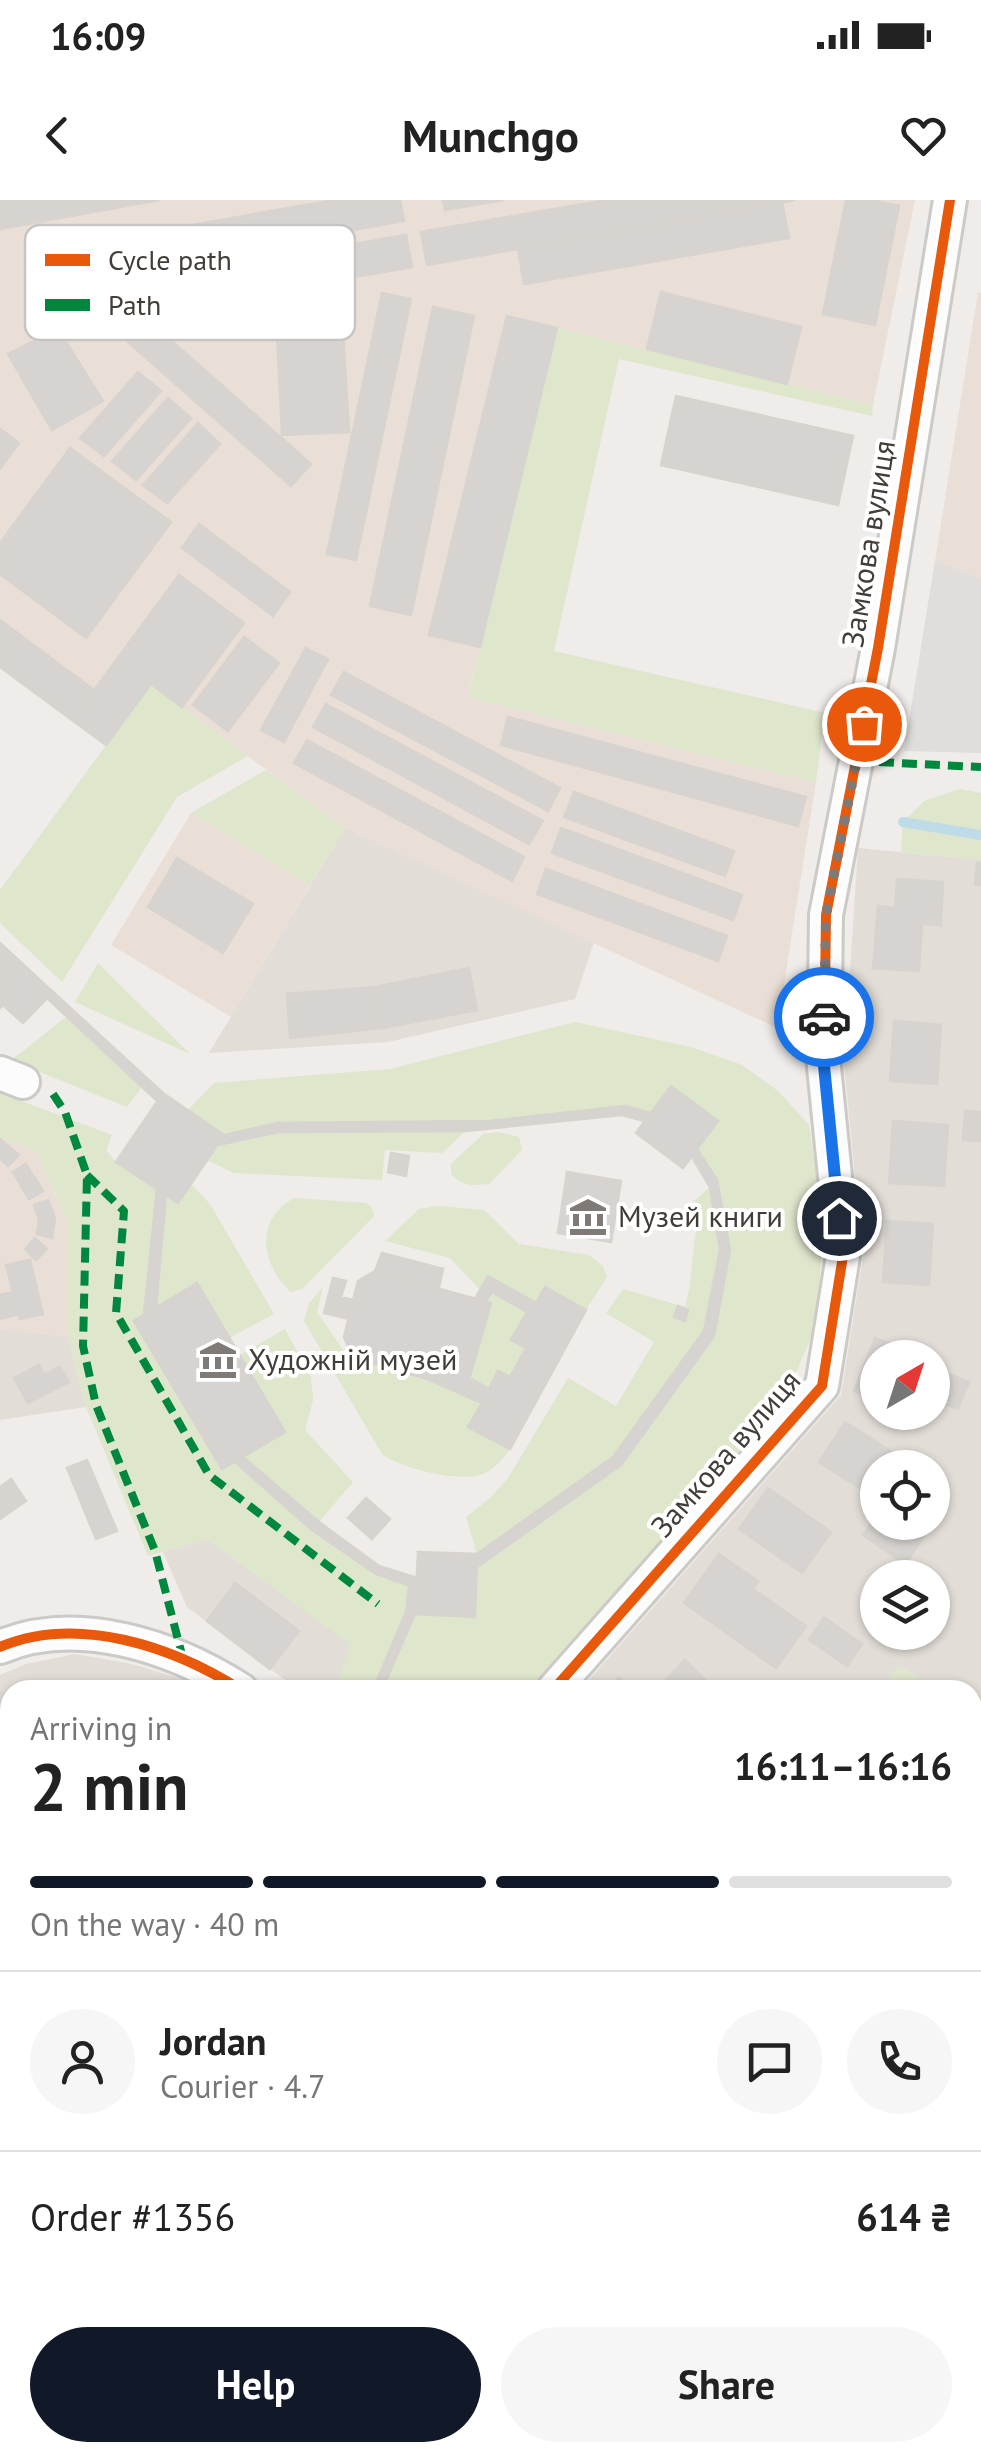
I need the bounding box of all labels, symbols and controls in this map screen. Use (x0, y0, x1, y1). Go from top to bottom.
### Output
text: 16:09 (50, 11, 146, 60)
text: Munchgo (402, 106, 579, 164)
icon: back (30, 108, 85, 163)
icon: heart (896, 108, 951, 163)
legend (25, 225, 355, 340)
text: Cycle path (108, 241, 232, 278)
text: Path (108, 286, 161, 323)
street label: Замкова вулиця (832, 437, 903, 650)
pin (822, 682, 907, 767)
icon: bag (837, 697, 892, 752)
courier (774, 967, 874, 1067)
icon: car (797, 990, 852, 1045)
pin (797, 1176, 882, 1261)
icon: home (812, 1191, 867, 1246)
museum icon: Музей книги (567, 1196, 609, 1238)
place label: Музей книги (618, 1196, 783, 1235)
museum icon: Художній музей (197, 1339, 239, 1381)
place label: Художній музей (248, 1339, 457, 1378)
north arrow (860, 1340, 950, 1430)
map controls (860, 1340, 950, 1650)
street label: Замкова вулиця (642, 1361, 808, 1545)
button: locate (860, 1450, 950, 1540)
button: layers (860, 1560, 950, 1650)
text: Arriving in (30, 1707, 172, 1749)
text: 16:11–16:16 (734, 1741, 952, 1790)
text: 2 min (30, 1744, 189, 1828)
text: On the way · 40 m (30, 1903, 279, 1945)
button: person (30, 2009, 135, 2114)
button: chat (717, 2009, 822, 2114)
button: phone (847, 2009, 952, 2114)
text: Jordan (160, 2016, 266, 2065)
text: Courier · 4.7 (160, 2065, 326, 2107)
text: Order #1356 (30, 2192, 235, 2241)
text: 614 ₴ (856, 2192, 952, 2241)
button: Help (30, 2327, 481, 2442)
button: Share (501, 2327, 952, 2442)

